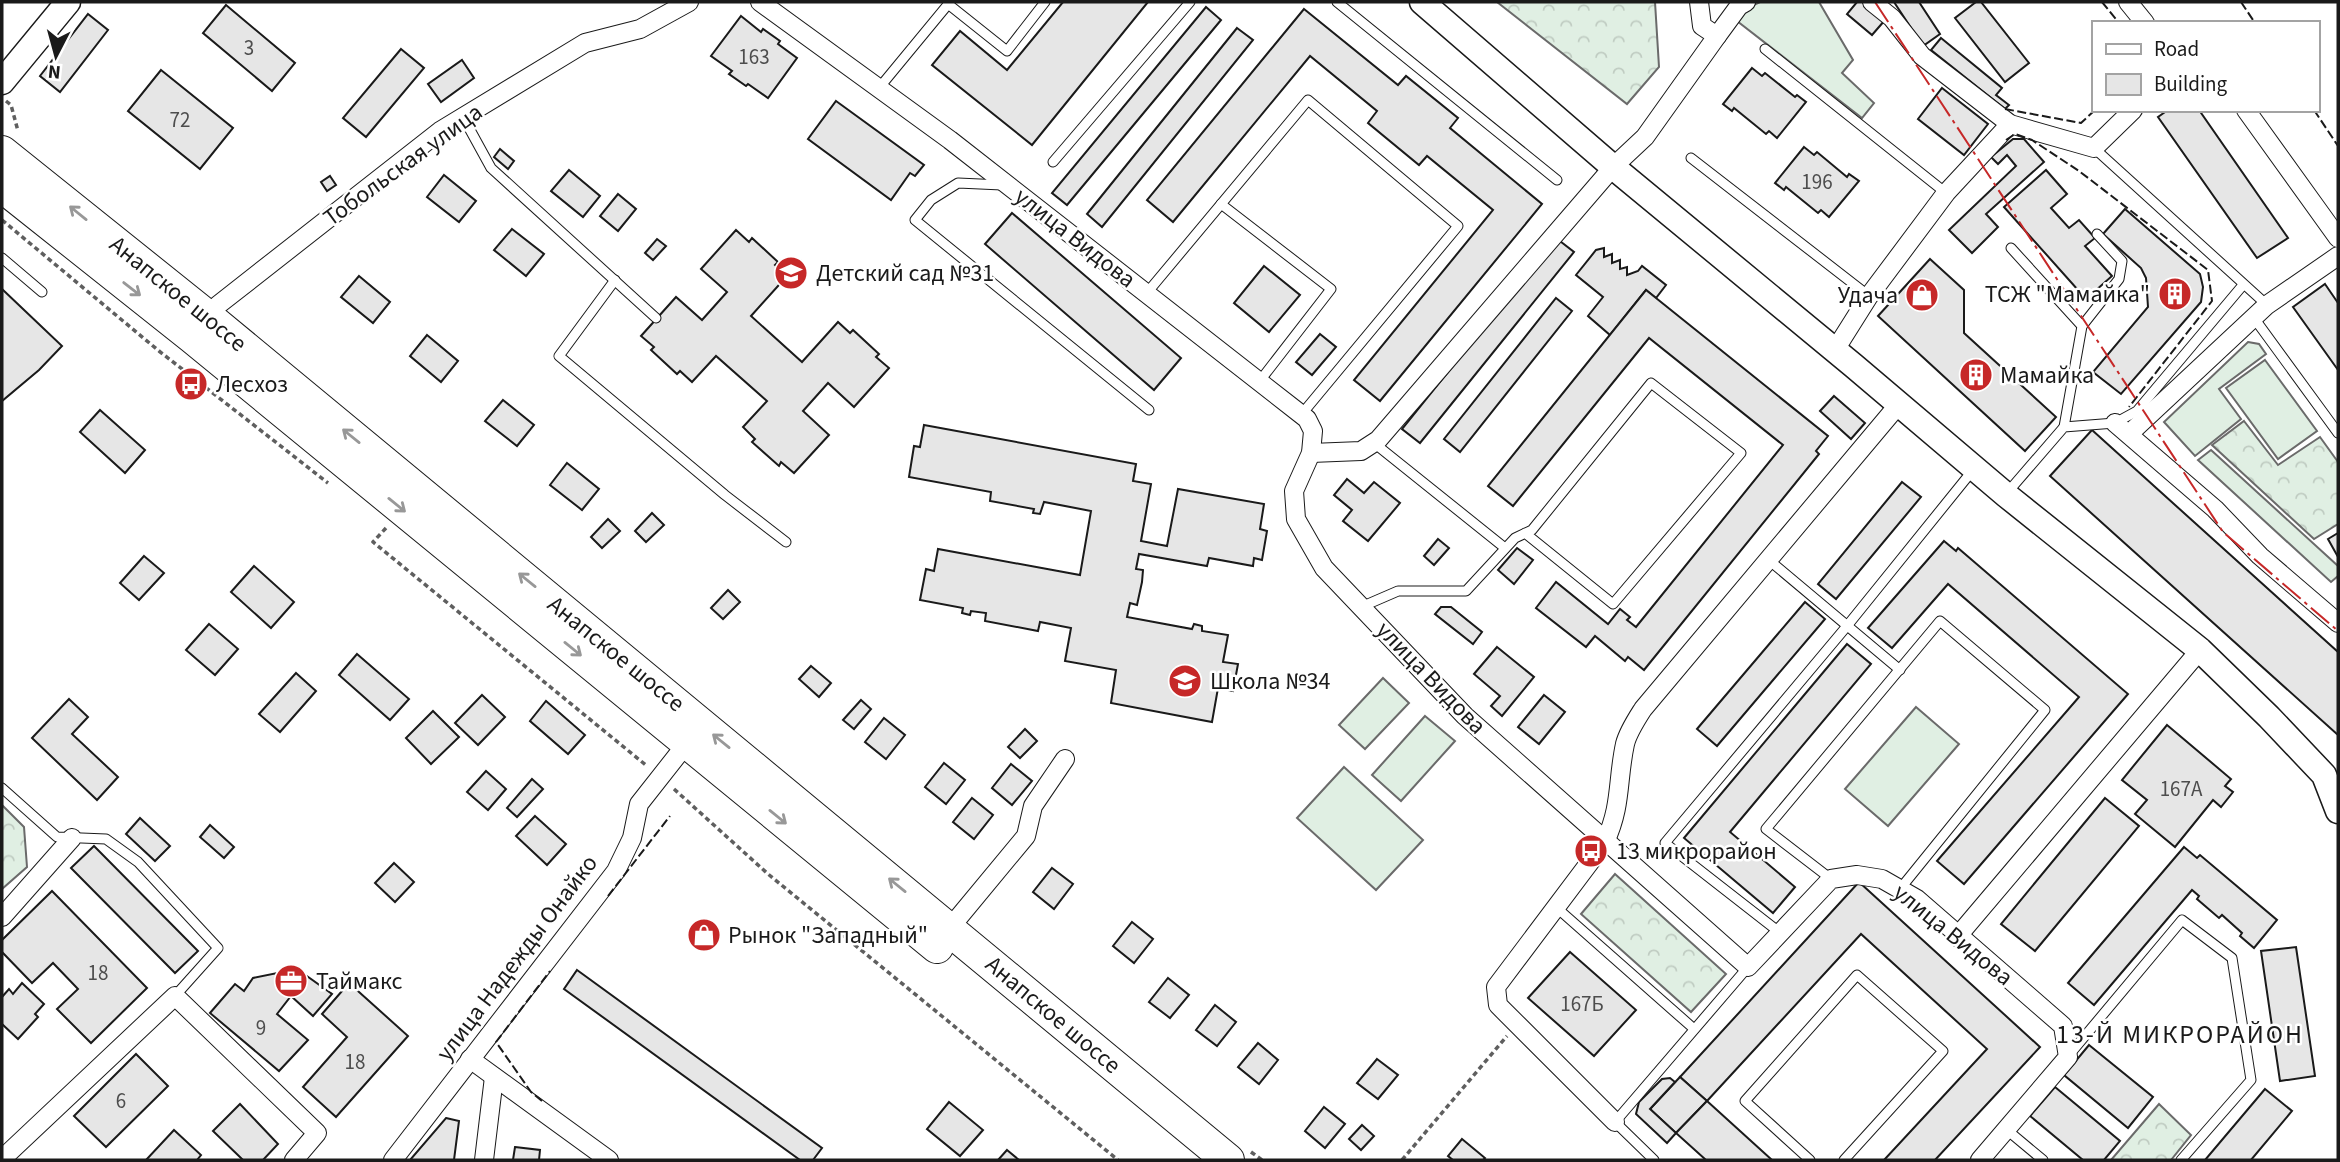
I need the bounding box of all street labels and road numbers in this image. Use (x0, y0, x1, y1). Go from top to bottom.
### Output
street label: Тобольская улица (316, 95, 490, 235)
street label: улица Видова (1007, 179, 1143, 297)
street label: Анапское шоссе (102, 228, 254, 360)
street label: Анапское шоссе (540, 588, 692, 720)
street label: улица Видова (1368, 614, 1494, 742)
street label: улица Надежды Онайко (428, 848, 606, 1068)
street label: улица Видова (1885, 876, 2021, 994)
street label: Анапское шоссе (977, 948, 1129, 1082)

